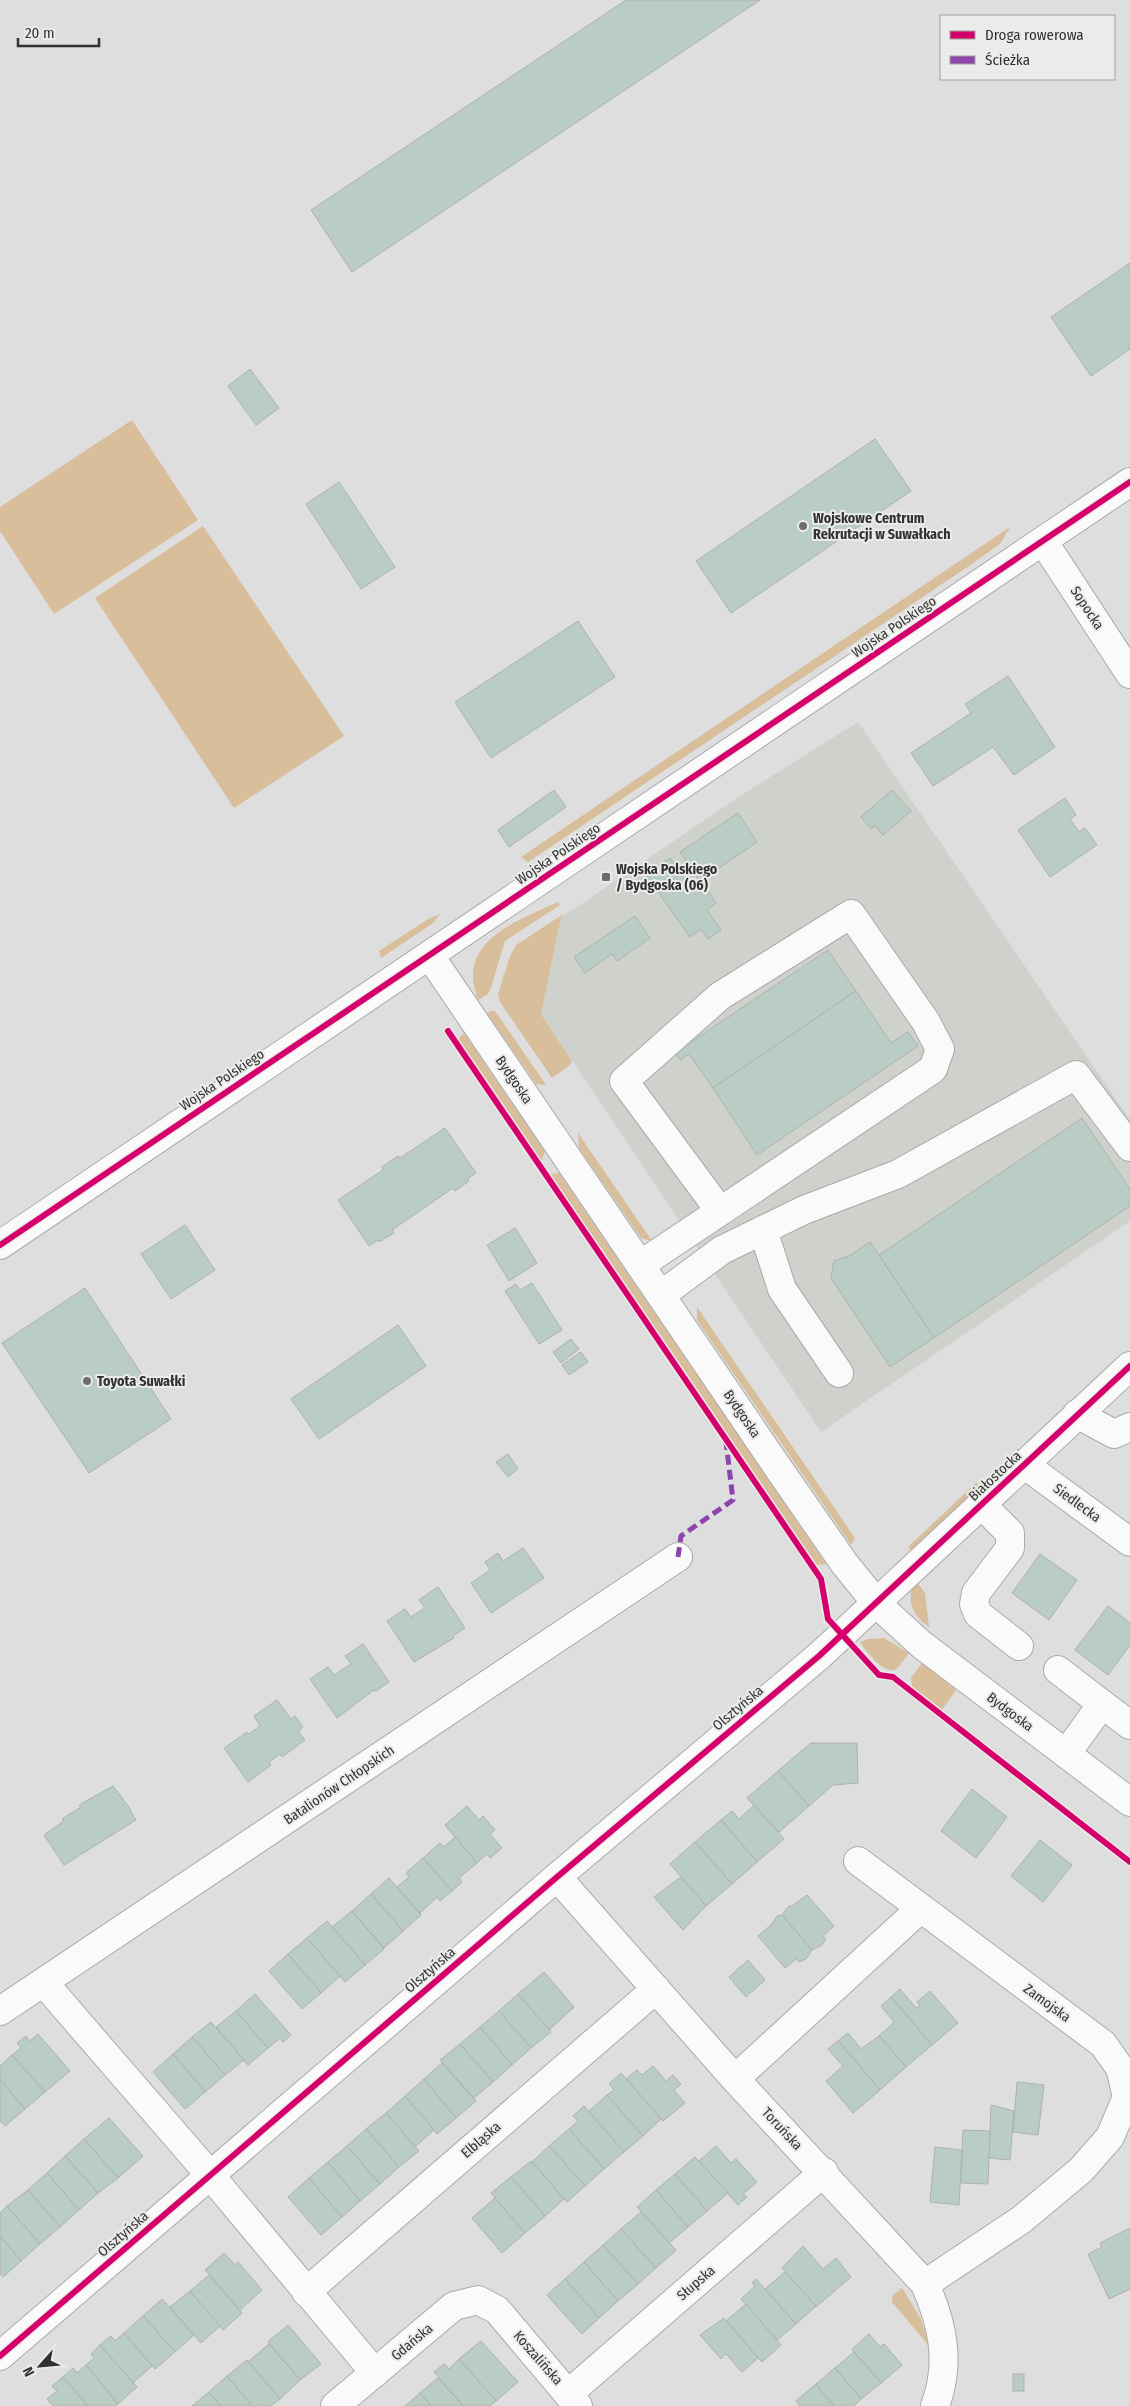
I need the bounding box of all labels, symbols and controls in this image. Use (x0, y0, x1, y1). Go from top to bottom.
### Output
scale bar (18, 15, 99, 47)
legend (940, 15, 1115, 80)
text: 20 m (25, 24, 55, 42)
text: Droga rowerowa (985, 26, 1084, 44)
text: Ścieżka (985, 51, 1030, 69)
place label: Wojskowe Centrum Rekrutacji w Suwałkach (813, 510, 951, 543)
marker: Wojskowe Centrum Rekrutacji w Suwałkach (797, 520, 809, 532)
street label: Sopocka (1067, 583, 1107, 633)
street label: Wojska Polskiego (848, 592, 940, 662)
street label: Wojska Polskiego (512, 819, 604, 889)
place label: Wojska Polskiego / Bydgoska (06) (616, 861, 718, 894)
marker: Wojska Polskiego / Bydgoska (06) (600, 871, 612, 883)
street label: Wojska Polskiego (176, 1045, 268, 1115)
street label: Bydgoska (492, 1053, 536, 1107)
place label: Toyota Suwałki (97, 1373, 186, 1390)
marker: Toyota Suwałki (81, 1375, 93, 1387)
street label: Bydgoska (720, 1387, 764, 1441)
street label: Białostocka (965, 1447, 1025, 1505)
street label: Siedlecka (1050, 1480, 1104, 1526)
street label: Olsztyńska (709, 1682, 767, 1734)
street label: Bydgoska (983, 1689, 1037, 1735)
street label: Batalionów Chłopskich (280, 1742, 398, 1828)
street label: Olsztyńska (401, 1943, 459, 1997)
street label: Zamojska (1020, 1980, 1074, 2026)
street label: Toruńska (758, 2104, 806, 2154)
street label: Elbląska (458, 2118, 504, 2162)
street label: Olsztyńska (94, 2207, 152, 2261)
street label: Słupska (673, 2262, 719, 2304)
street label: Gdańska (388, 2320, 436, 2364)
street label: Koszalińska (510, 2327, 566, 2389)
north arrow (15, 2341, 65, 2391)
text: N (19, 2364, 38, 2379)

